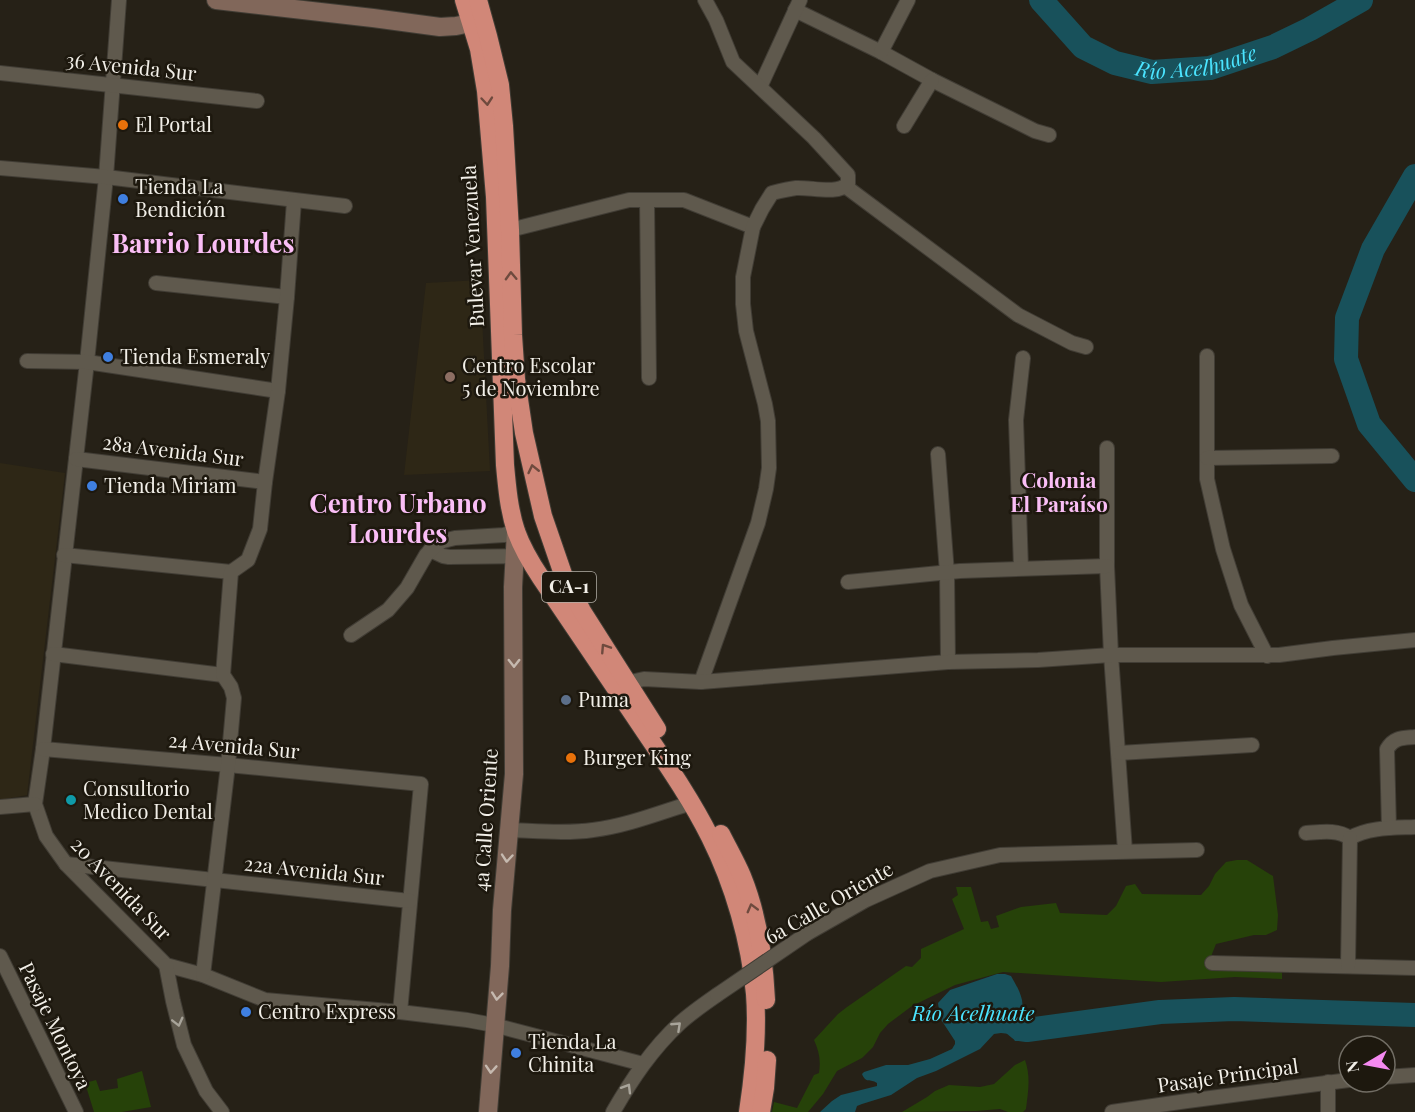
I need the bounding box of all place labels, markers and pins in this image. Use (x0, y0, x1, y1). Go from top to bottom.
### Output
place label: El Portal (135, 110, 212, 137)
marker: El Portal (116, 118, 130, 132)
place label: Tienda La Bendición (135, 172, 226, 222)
marker: Tienda La Bendición (116, 192, 130, 206)
place label: Tienda Esmeraly (120, 342, 270, 369)
marker: Tienda Esmeraly (101, 350, 115, 364)
place label: Centro Escolar 5 de Noviembre (462, 351, 600, 401)
marker: Centro Escolar 5 de Noviembre (443, 370, 457, 384)
place label: Tienda Miriam (104, 471, 237, 498)
marker: Tienda Miriam (85, 479, 99, 493)
place label: Puma (578, 685, 629, 712)
marker: Puma (559, 693, 573, 707)
place label: Burger King (583, 743, 692, 770)
marker: Burger King (564, 751, 578, 765)
place label: Consultorio Medico Dental (83, 774, 213, 824)
marker: Consultorio Medico Dental (64, 793, 78, 807)
place label: Centro Express (258, 997, 396, 1024)
marker: Centro Express (239, 1005, 253, 1019)
place label: Tienda La Chinita (528, 1027, 616, 1077)
marker: Tienda La Chinita (509, 1046, 523, 1060)

